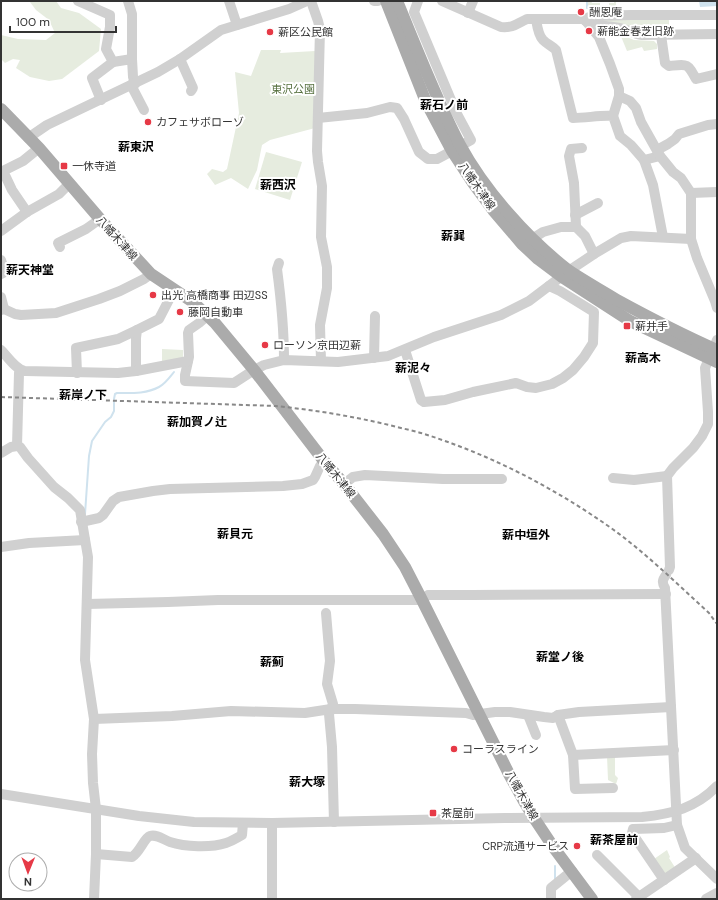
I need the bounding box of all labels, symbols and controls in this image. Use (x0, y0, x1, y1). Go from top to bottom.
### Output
place label: 酬恩庵 (589, 5, 622, 19)
marker: 酬恩庵 (576, 7, 586, 17)
scale bar (10, 8, 116, 34)
text: 100 m (16, 14, 50, 30)
place label: 薪能金春芝旧跡 (597, 24, 674, 38)
place label: 薪区公民館 (278, 25, 333, 39)
marker: 薪能金春芝旧跡 (584, 26, 594, 36)
marker: 薪区公民館 (265, 27, 275, 37)
park label: 東沢公園 (271, 82, 315, 96)
district label: 薪石ノ前 (420, 97, 468, 113)
place label: カフェサボローゾ (156, 115, 244, 129)
marker: カフェサボローゾ (143, 117, 153, 127)
district label: 薪東沢 (118, 139, 154, 155)
place label: 一休寺道 (72, 159, 116, 173)
street label: 八幡木津線 (455, 159, 499, 213)
marker: 一休寺道 (59, 161, 69, 171)
district label: 薪西沢 (260, 177, 296, 193)
street label: 八幡木津線 (93, 213, 141, 263)
district label: 薪巽 (441, 228, 465, 244)
district label: 薪天神堂 (6, 262, 54, 278)
place label: 出光 高橋商事 田辺SS (161, 288, 268, 302)
marker: 出光 高橋商事 田辺SS (148, 290, 158, 300)
place label: 藤岡自動車 (188, 305, 243, 319)
marker: 藤岡自動車 (175, 307, 185, 317)
place label: 薪井手 (635, 319, 668, 333)
marker: 薪井手 (622, 321, 632, 331)
place label: ローソン京田辺薪 (273, 338, 361, 352)
marker: ローソン京田辺薪 (260, 340, 270, 350)
district label: 薪高木 (625, 350, 661, 366)
district label: 薪泥々 (395, 360, 431, 376)
district label: 薪岸ノ下 (59, 387, 107, 403)
district label: 薪加賀ノ辻 (167, 414, 227, 430)
street label: 八幡木津線 (313, 449, 359, 501)
district label: 薪貝元 (217, 526, 253, 542)
district label: 薪中垣外 (502, 527, 550, 543)
district label: 薪堂ノ後 (536, 649, 584, 665)
district label: 薪薊 (260, 654, 284, 670)
place label: コーラスライン (462, 742, 539, 756)
marker: コーラスライン (449, 744, 459, 754)
street label: 八幡木津線 (503, 768, 541, 822)
district label: 薪大塚 (289, 774, 325, 790)
place label: 茶屋前 (441, 806, 474, 820)
marker: 茶屋前 (428, 808, 438, 818)
district label: 薪茶屋前 (590, 832, 638, 848)
place label: CRP流通サービス (482, 839, 569, 853)
marker: CRP流通サービス (572, 841, 582, 851)
north arrow (8, 852, 48, 892)
text: N (24, 875, 32, 889)

